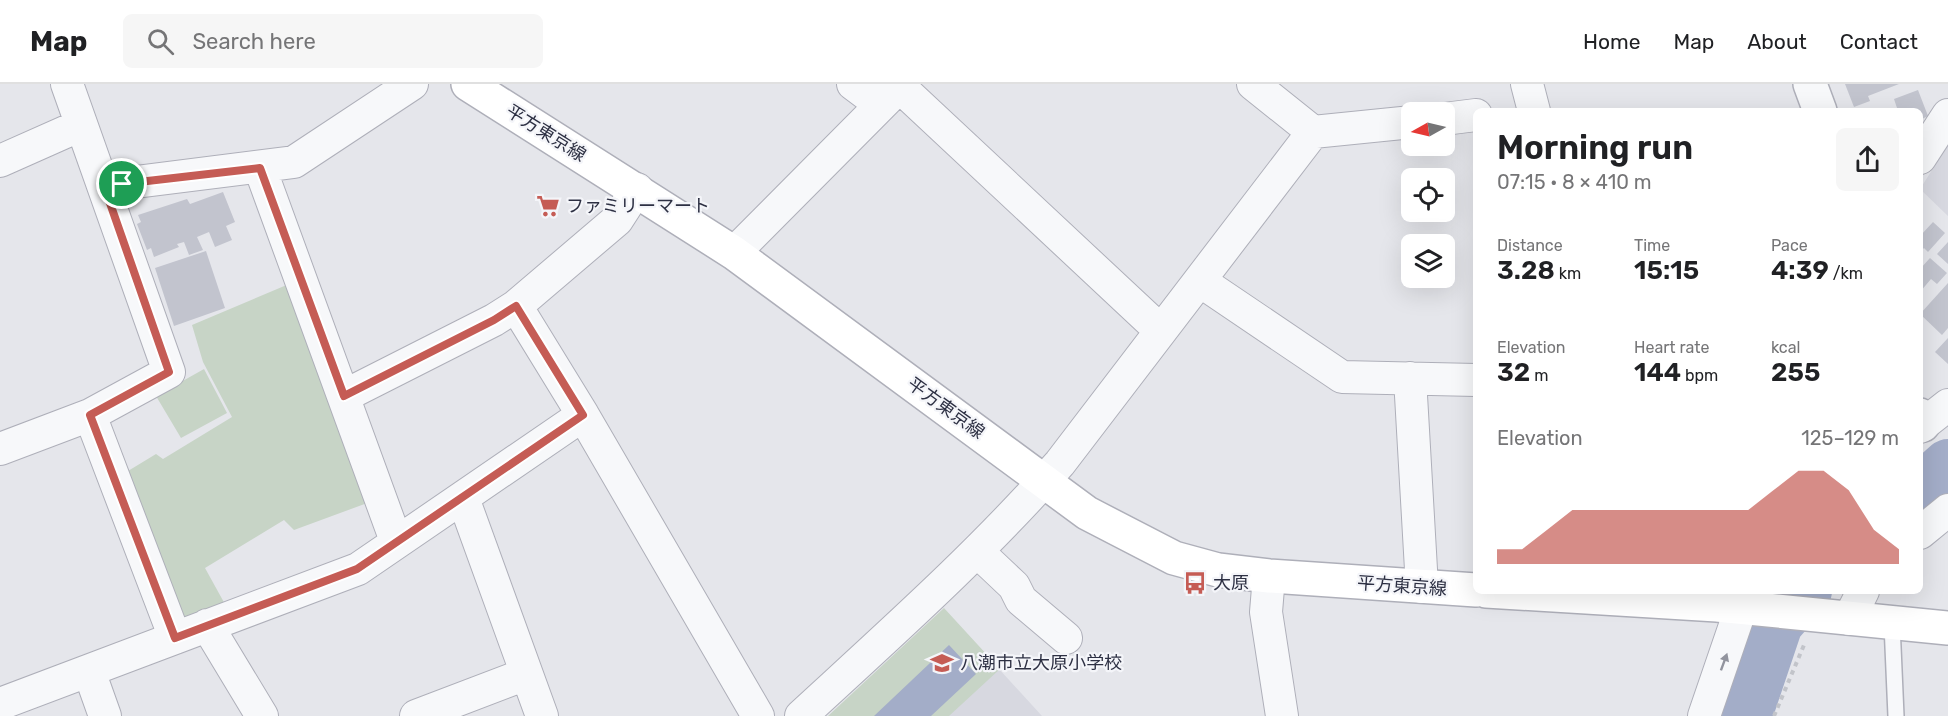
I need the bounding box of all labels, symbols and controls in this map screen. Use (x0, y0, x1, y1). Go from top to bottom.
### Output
search box (123, 14, 543, 68)
text: Map (30, 25, 87, 58)
icon: search (144, 25, 177, 58)
text: Search here (192, 28, 316, 55)
text: Home (1583, 29, 1640, 54)
text: Map (1673, 29, 1714, 54)
text: About (1747, 29, 1807, 54)
text: Contact (1840, 29, 1918, 54)
street label: 平方東京線 (502, 100, 590, 166)
north arrow (1401, 102, 1455, 156)
map controls (1401, 102, 1455, 288)
text: Morning run (1497, 128, 1693, 167)
button: share (1836, 128, 1899, 191)
pin (96, 158, 147, 209)
icon: arrive (105, 167, 138, 200)
button: locate (1401, 168, 1455, 222)
text: 07:15 · 8 × 410 m (1497, 170, 1652, 194)
supermarket icon: ファミリーマート (535, 193, 561, 219)
place label: ファミリーマート (566, 195, 710, 217)
button: layers (1401, 234, 1455, 288)
text: Distance (1497, 236, 1563, 255)
text: Time (1634, 236, 1670, 255)
text: Pace (1771, 236, 1808, 255)
text: 3.28 (1497, 255, 1555, 286)
text: 15:15 (1634, 255, 1699, 286)
text: 4:39 (1771, 255, 1829, 286)
text: km (1555, 264, 1581, 283)
text: /km (1829, 264, 1863, 283)
text: Elevation (1497, 338, 1566, 357)
text: Heart rate (1634, 338, 1709, 357)
text: kcal (1771, 338, 1800, 357)
text: 32 (1497, 357, 1530, 388)
text: 144 (1634, 357, 1681, 388)
text: 255 (1771, 357, 1820, 388)
text: m (1530, 366, 1548, 385)
text: bpm (1681, 366, 1718, 385)
street label: 平方東京線 (903, 373, 989, 443)
text: Elevation (1497, 426, 1583, 450)
text: 125–129 m (1801, 426, 1899, 450)
bus stop icon: 大原 (1182, 570, 1208, 596)
place label: 大原 (1213, 572, 1249, 594)
street label: 平方東京線 (1356, 572, 1448, 600)
school or university icon: 八潮市立大原小学校 (929, 650, 955, 676)
place label: 八潮市立大原小学校 (960, 652, 1122, 674)
one-way arrow (1719, 653, 1729, 671)

